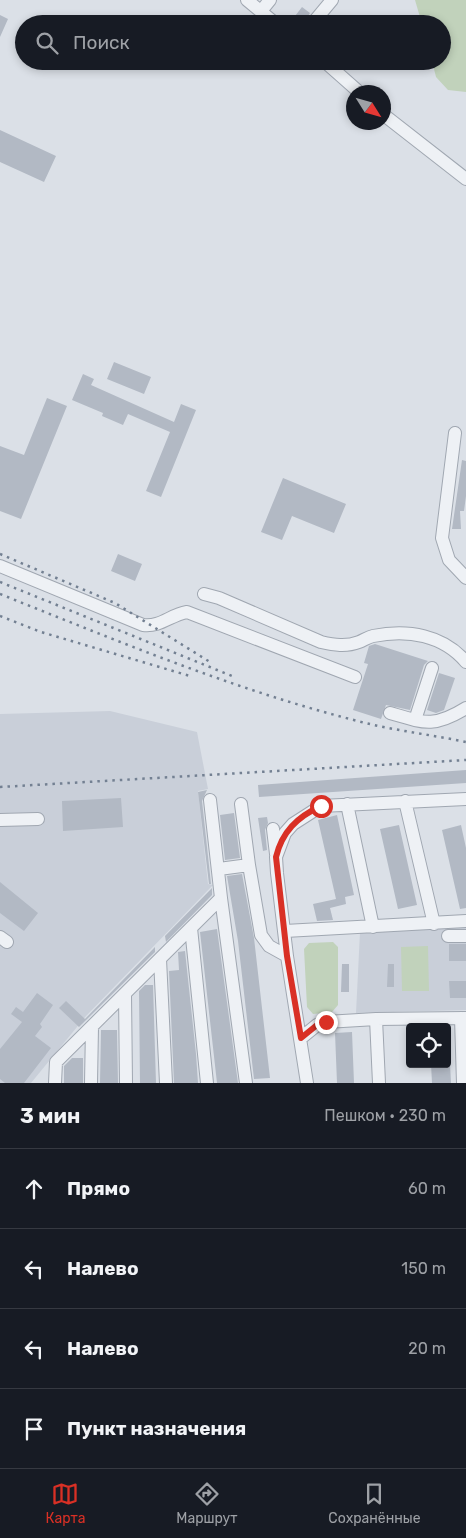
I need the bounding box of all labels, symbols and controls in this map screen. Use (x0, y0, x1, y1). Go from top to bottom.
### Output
search box (15, 15, 451, 70)
icon: search (33, 29, 61, 57)
text: Поиск (73, 31, 130, 54)
north arrow (346, 85, 391, 130)
route start (310, 795, 333, 818)
route end (315, 1011, 338, 1034)
map controls (406, 1023, 451, 1068)
button: locate (406, 1023, 451, 1068)
text: 3 мин (20, 1103, 80, 1128)
text: Пешком · 230 m (324, 1106, 446, 1125)
icon: ahead (20, 1175, 48, 1203)
text: Прямо (67, 1177, 130, 1200)
text: 60 m (408, 1179, 446, 1198)
icon: left (20, 1255, 48, 1283)
text: Налево (67, 1257, 139, 1280)
text: 150 m (401, 1259, 446, 1278)
icon: left (20, 1335, 48, 1363)
text: Налево (67, 1337, 139, 1360)
text: 20 m (408, 1339, 446, 1358)
icon: arrive (20, 1415, 48, 1443)
text: Пункт назначения (67, 1417, 246, 1440)
tab: Карта (45, 1480, 85, 1527)
tab: Маршрут (176, 1480, 237, 1527)
tab: Сохранённые (328, 1480, 421, 1527)

